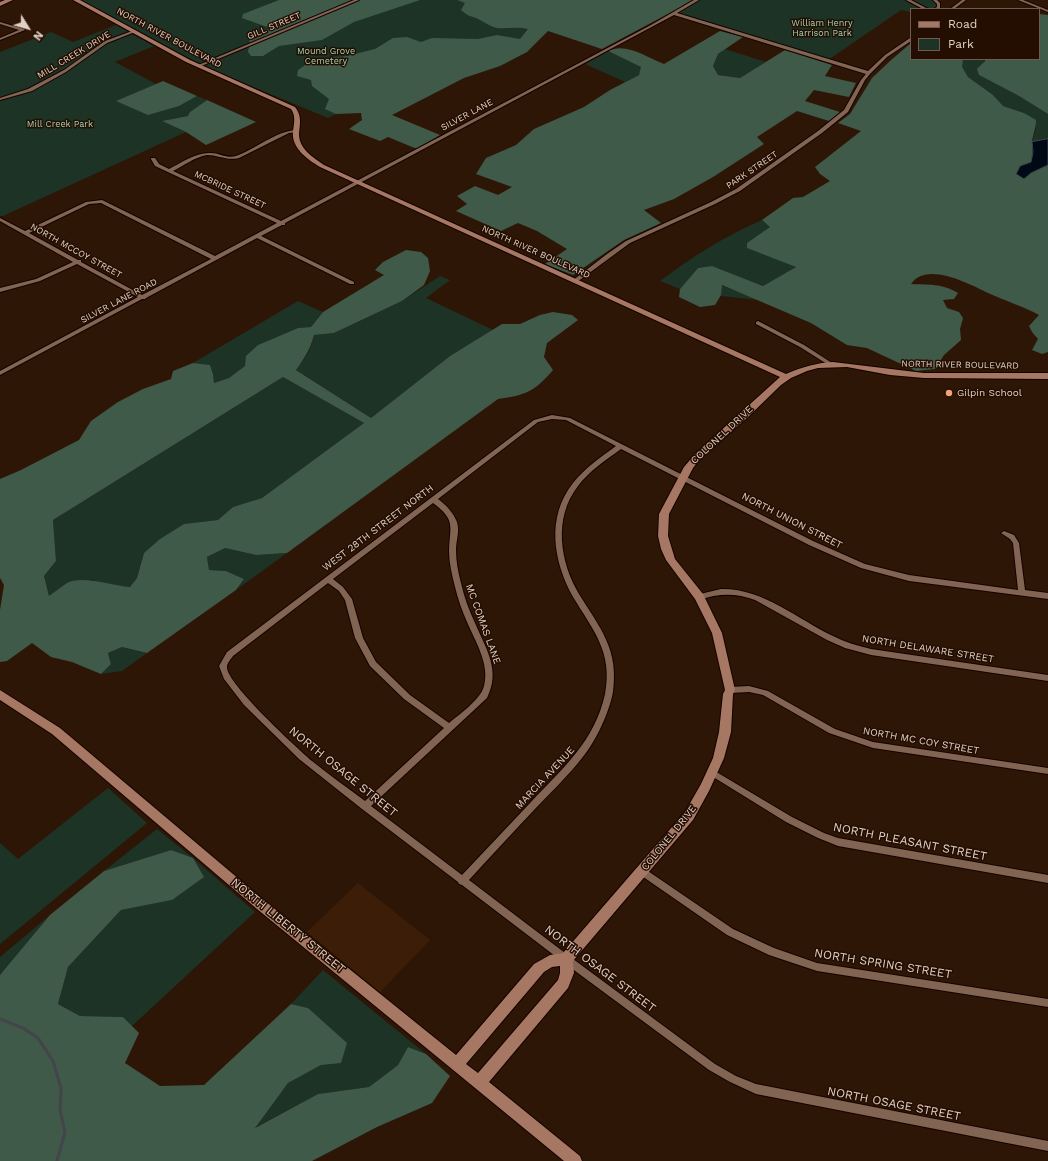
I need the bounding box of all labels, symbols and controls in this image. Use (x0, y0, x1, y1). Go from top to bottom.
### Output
street label: NORTH RIVER BOULEVARD (115, 6, 223, 70)
north arrow (8, 8, 48, 48)
legend (910, 8, 1040, 60)
street label: GILL STREET (246, 10, 302, 42)
text: Road (948, 17, 977, 31)
park label: William Henry Harrison Park (791, 18, 853, 39)
text: N (30, 28, 46, 43)
street label: MILL CREEK DRIVE (35, 29, 113, 81)
text: Park (948, 37, 974, 51)
park label: Mound Grove Cemetery (297, 46, 355, 67)
street label: SILVER LANE (439, 97, 495, 133)
park label: Mill Creek Park (27, 119, 93, 129)
street label: PARK STREET (724, 149, 780, 191)
street label: MCBRIDE STREET (193, 169, 267, 211)
street label: NORTH MCCOY STREET (28, 221, 124, 281)
street label: NORTH RIVER BOULEVARD (480, 223, 592, 281)
street label: SILVER LANE ROAD (79, 276, 159, 326)
street label: NORTH RIVER BOULEVARD (901, 359, 1019, 371)
place label: Gilpin School (957, 387, 1022, 399)
marker: Gilpin School (944, 388, 954, 398)
street label: COLONEL DRIVE (689, 403, 755, 467)
street label: WEST 28TH STREET NORTH (320, 482, 436, 574)
street label: NORTH UNION STREET (740, 490, 844, 552)
street label: MC COMAS LANE (463, 582, 503, 666)
street label: NORTH DELAWARE STREET (861, 633, 995, 665)
street label: NORTH OSAGE STREET (286, 724, 400, 820)
street label: NORTH MC COY STREET (862, 725, 980, 757)
street label: MARCIA AVENUE (513, 744, 577, 812)
street label: COLONEL DRIVE (639, 803, 699, 873)
street label: NORTH PLEASANT STREET (832, 820, 988, 864)
street label: NORTH LIBERTY STREET (228, 875, 348, 977)
street label: NORTH OSAGE STREET (542, 922, 658, 1016)
street label: NORTH SPRING STREET (813, 946, 953, 982)
street label: NORTH OSAGE STREET (826, 1084, 962, 1124)

